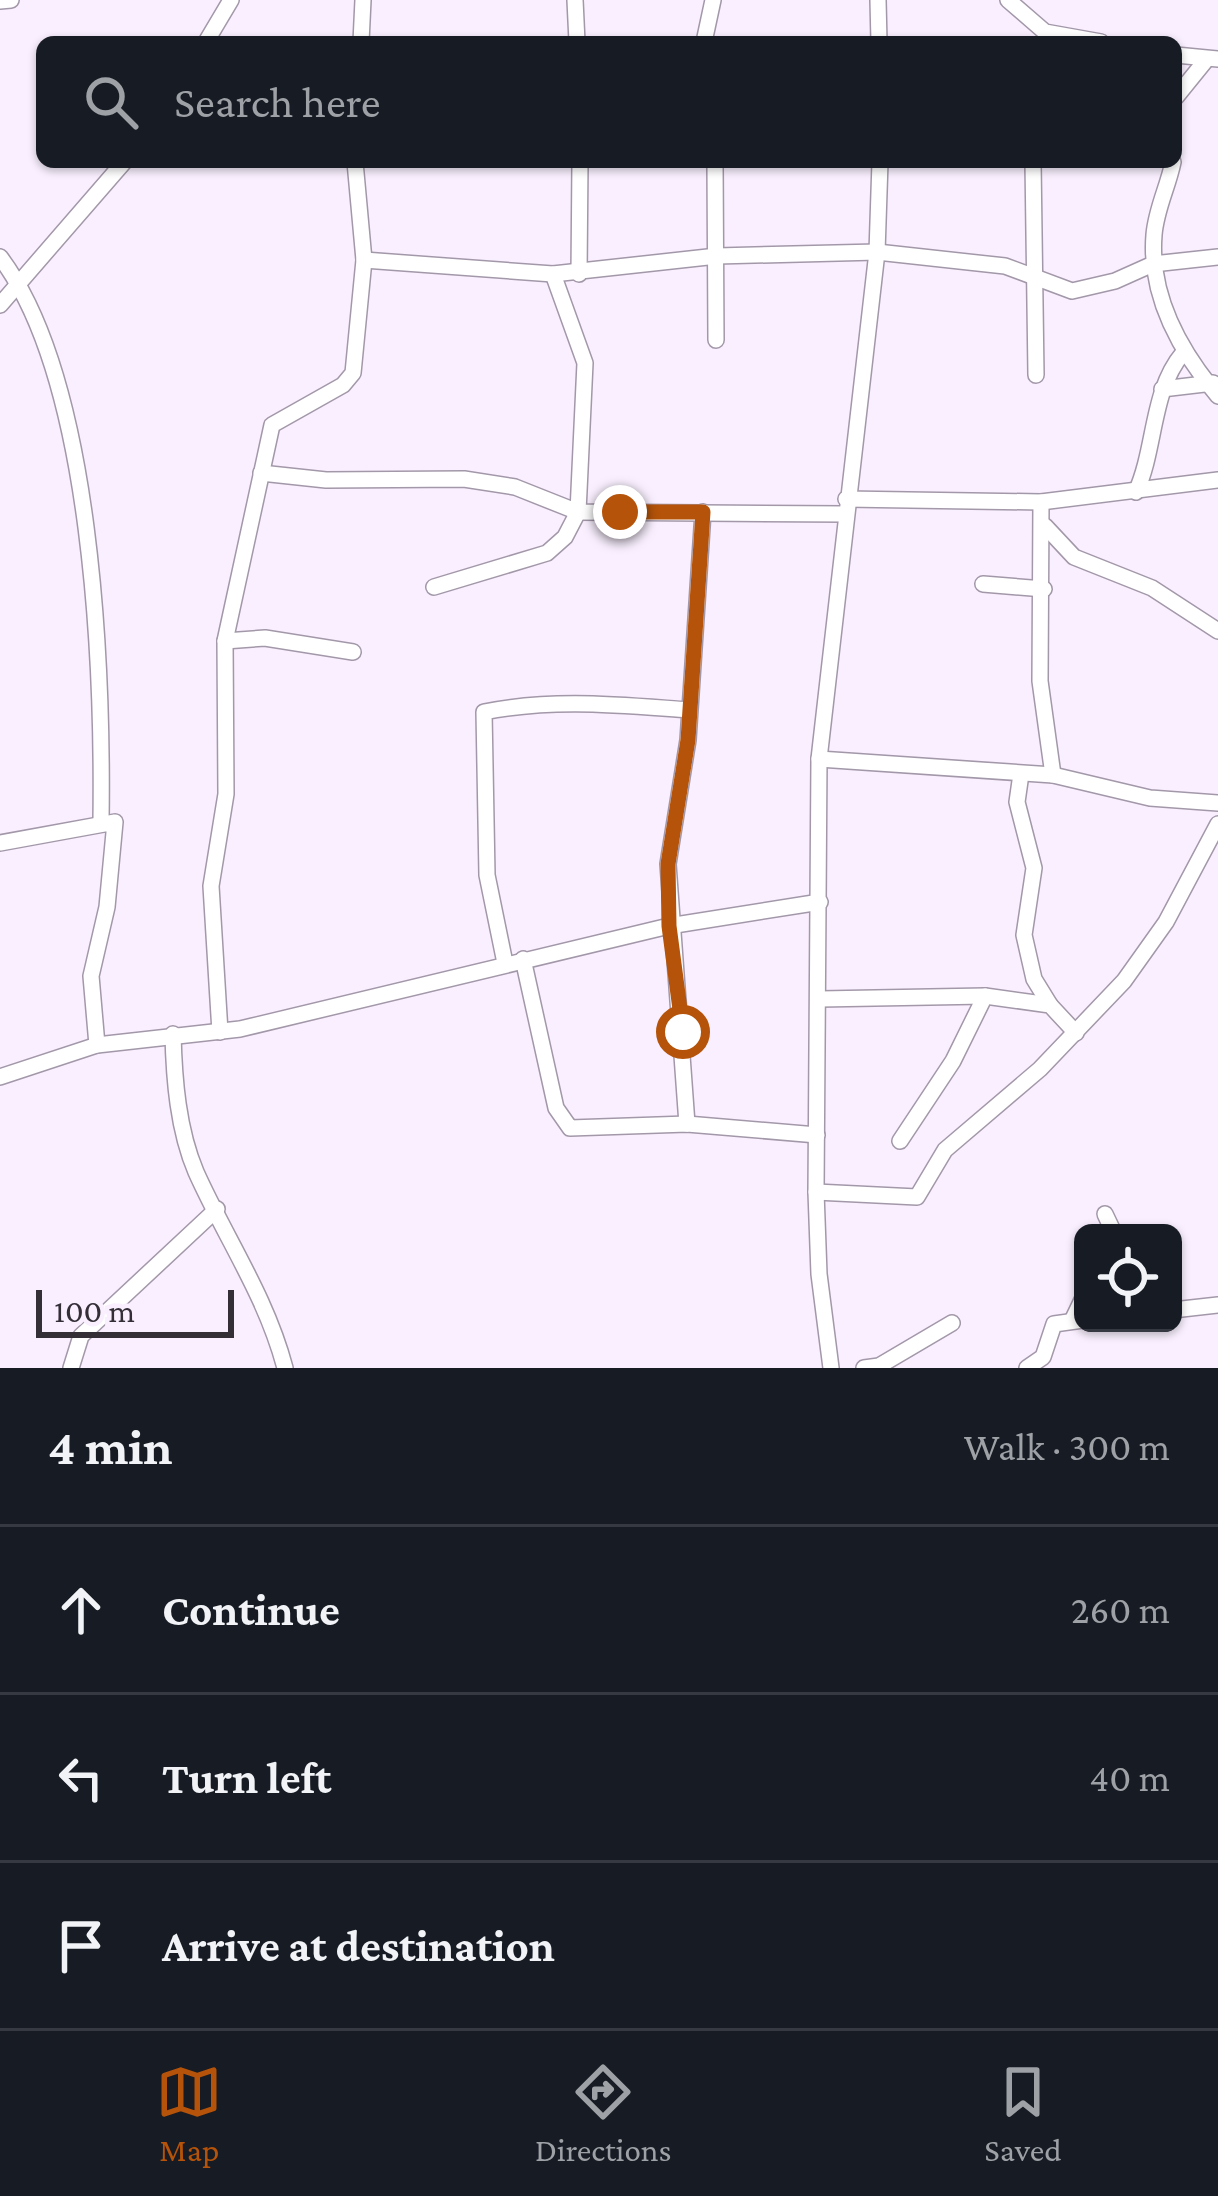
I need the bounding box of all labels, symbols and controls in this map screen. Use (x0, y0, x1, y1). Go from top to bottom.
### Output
search box (36, 36, 1182, 168)
icon: search (78, 69, 144, 135)
text: Search here (174, 77, 381, 127)
route end (593, 485, 647, 539)
route start (656, 1005, 710, 1059)
map controls (1074, 1224, 1182, 1332)
button: locate (1074, 1224, 1182, 1332)
scale bar (36, 1284, 234, 1337)
text: 100 m (54, 1292, 135, 1329)
text: 4 min (48, 1418, 173, 1475)
text: Walk · 300 m (964, 1425, 1170, 1468)
icon: ahead (48, 1577, 114, 1643)
text: Continue (162, 1585, 340, 1635)
text: 260 m (1071, 1588, 1170, 1631)
icon: left (48, 1745, 114, 1811)
text: Turn left (162, 1753, 331, 1803)
text: 40 m (1089, 1756, 1170, 1799)
icon: arrive (48, 1913, 114, 1979)
text: Arrive at destination (162, 1921, 555, 1971)
tab: Map (156, 2059, 222, 2168)
tab: Directions (535, 2059, 672, 2168)
tab: Saved (984, 2059, 1062, 2168)

